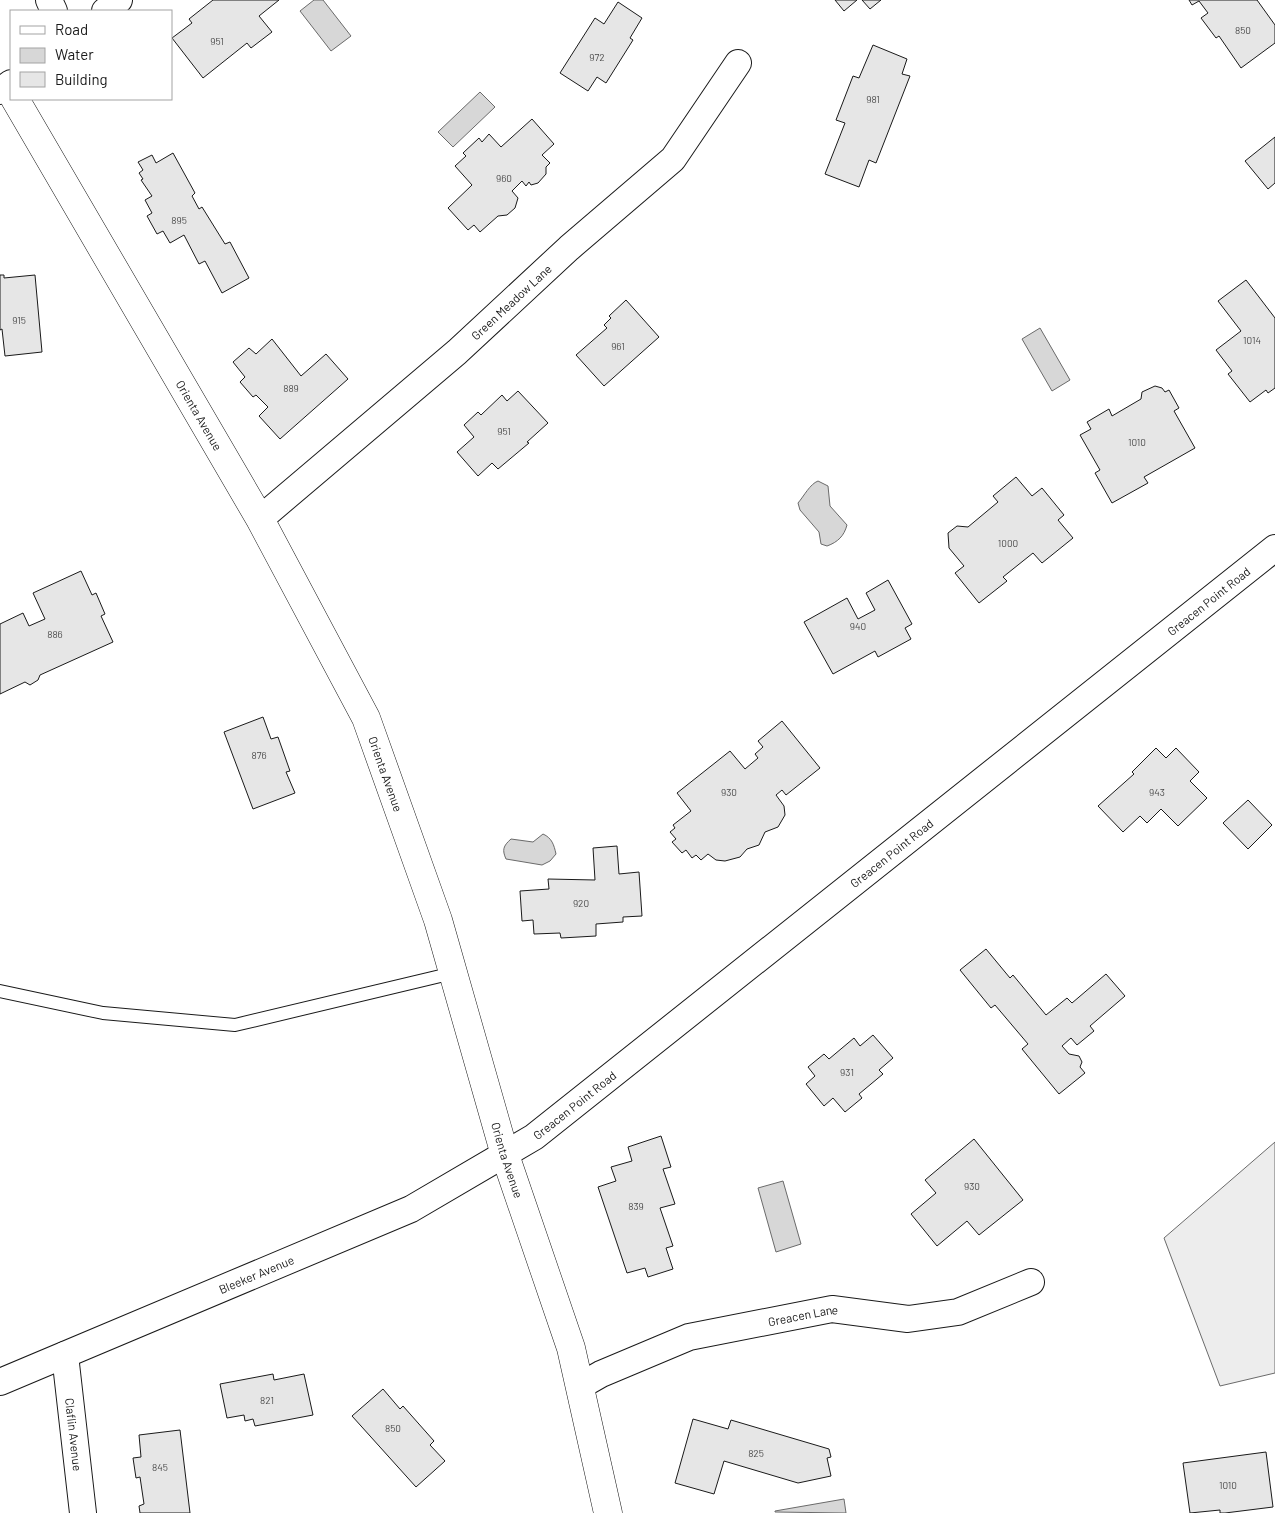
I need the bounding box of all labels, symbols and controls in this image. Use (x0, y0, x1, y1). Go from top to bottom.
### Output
legend (10, 10, 172, 100)
text: Road (55, 20, 88, 38)
house number: 850 (1235, 24, 1251, 36)
house number: 951 (210, 35, 224, 47)
text: Water (55, 45, 94, 63)
house number: 972 (589, 51, 605, 63)
text: Building (55, 70, 108, 88)
house number: 981 (866, 93, 880, 105)
house number: 960 (496, 172, 512, 184)
house number: 895 (171, 214, 187, 226)
street label: Green Meadow Lane (468, 261, 554, 342)
house number: 915 (12, 314, 26, 326)
house number: 1014 (1243, 334, 1261, 346)
house number: 961 (611, 340, 625, 352)
street label: Orienta Avenue (173, 378, 225, 453)
house number: 889 (283, 382, 299, 394)
house number: 951 (497, 425, 511, 437)
house number: 1010 (1128, 436, 1146, 448)
house number: 1000 (998, 537, 1018, 549)
street label: Greacen Point Road (1164, 564, 1253, 638)
house number: 940 (850, 620, 866, 632)
house number: 886 (47, 628, 63, 640)
street label: Orienta Avenue (366, 734, 406, 813)
house number: 876 (251, 749, 267, 761)
house number: 930 (721, 786, 737, 798)
house number: 943 (1149, 786, 1165, 798)
street label: Greacen Point Road (847, 816, 936, 890)
house number: 920 (573, 897, 589, 909)
house number: 931 (840, 1066, 854, 1078)
street label: Greacen Point Road (530, 1068, 619, 1142)
street label: Orienta Avenue (489, 1120, 526, 1200)
house number: 930 (964, 1180, 980, 1192)
house number: 839 (628, 1200, 644, 1212)
street label: Bleeker Avenue (217, 1252, 296, 1296)
street label: Greacen Lane (767, 1302, 839, 1328)
house number: 821 (260, 1394, 274, 1406)
street label: Claflin Avenue (63, 1397, 85, 1472)
house number: 850 (385, 1422, 401, 1434)
house number: 825 (748, 1447, 764, 1459)
house number: 845 (152, 1461, 168, 1473)
house number: 1010 (1219, 1479, 1237, 1491)

